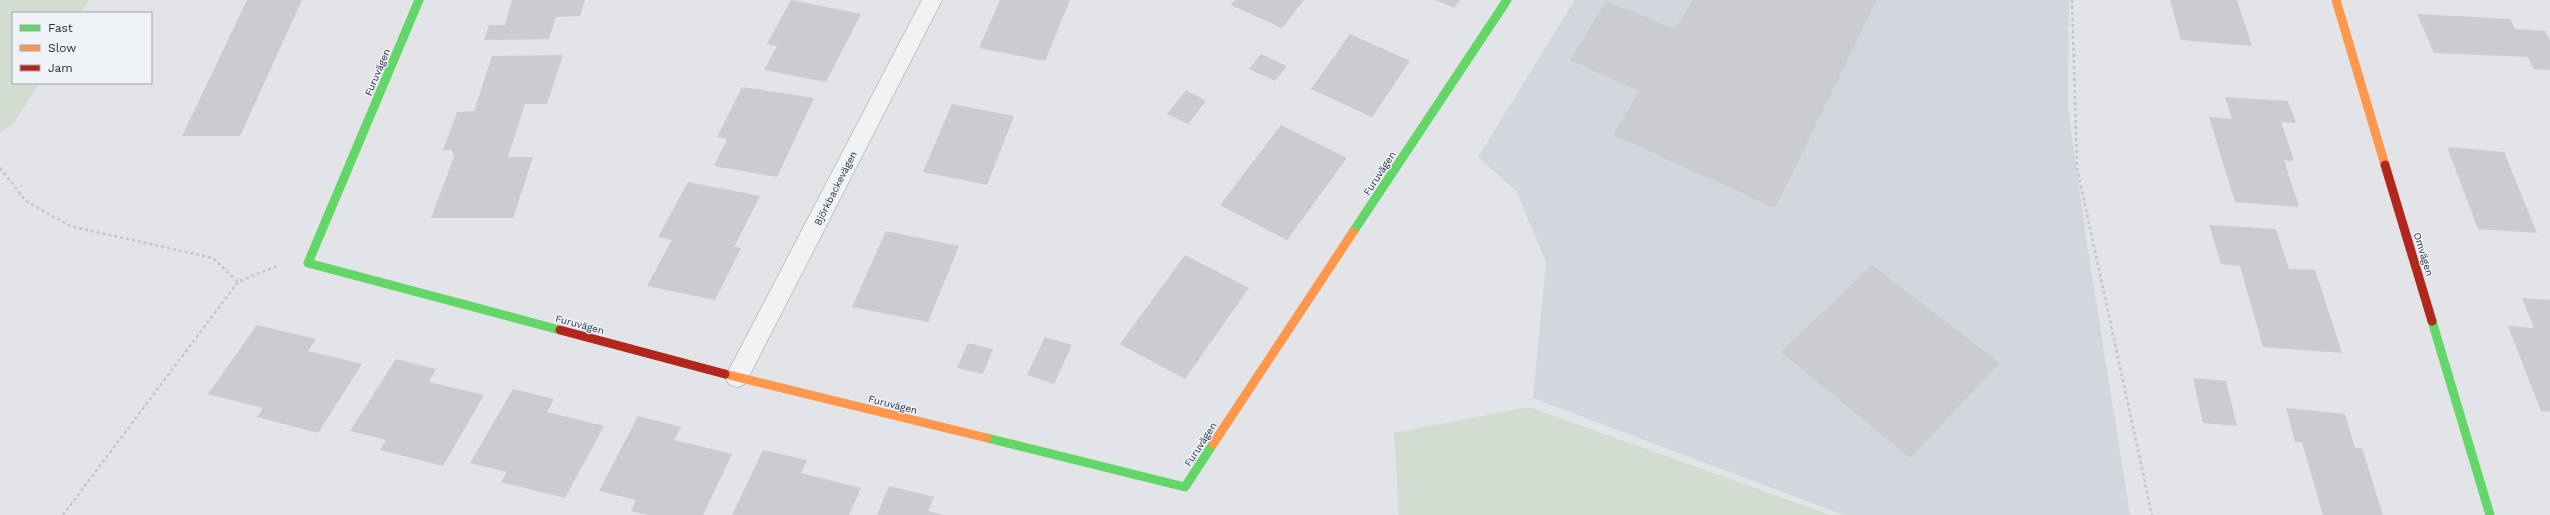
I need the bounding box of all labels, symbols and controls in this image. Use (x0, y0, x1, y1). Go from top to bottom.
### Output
legend (12, 12, 152, 84)
text: Fast (48, 21, 73, 35)
text: Slow (48, 41, 76, 55)
street label: Furuvägen (363, 47, 392, 97)
text: Jam (48, 61, 73, 75)
street label: Björkbackevägen (812, 149, 859, 227)
street label: Furuvägen (1361, 149, 1398, 197)
street label: Omvägen (2412, 231, 2435, 277)
street label: Furuvägen (554, 313, 606, 336)
street label: Furuvägen (867, 393, 919, 416)
street label: Furuvägen (1182, 420, 1219, 468)

